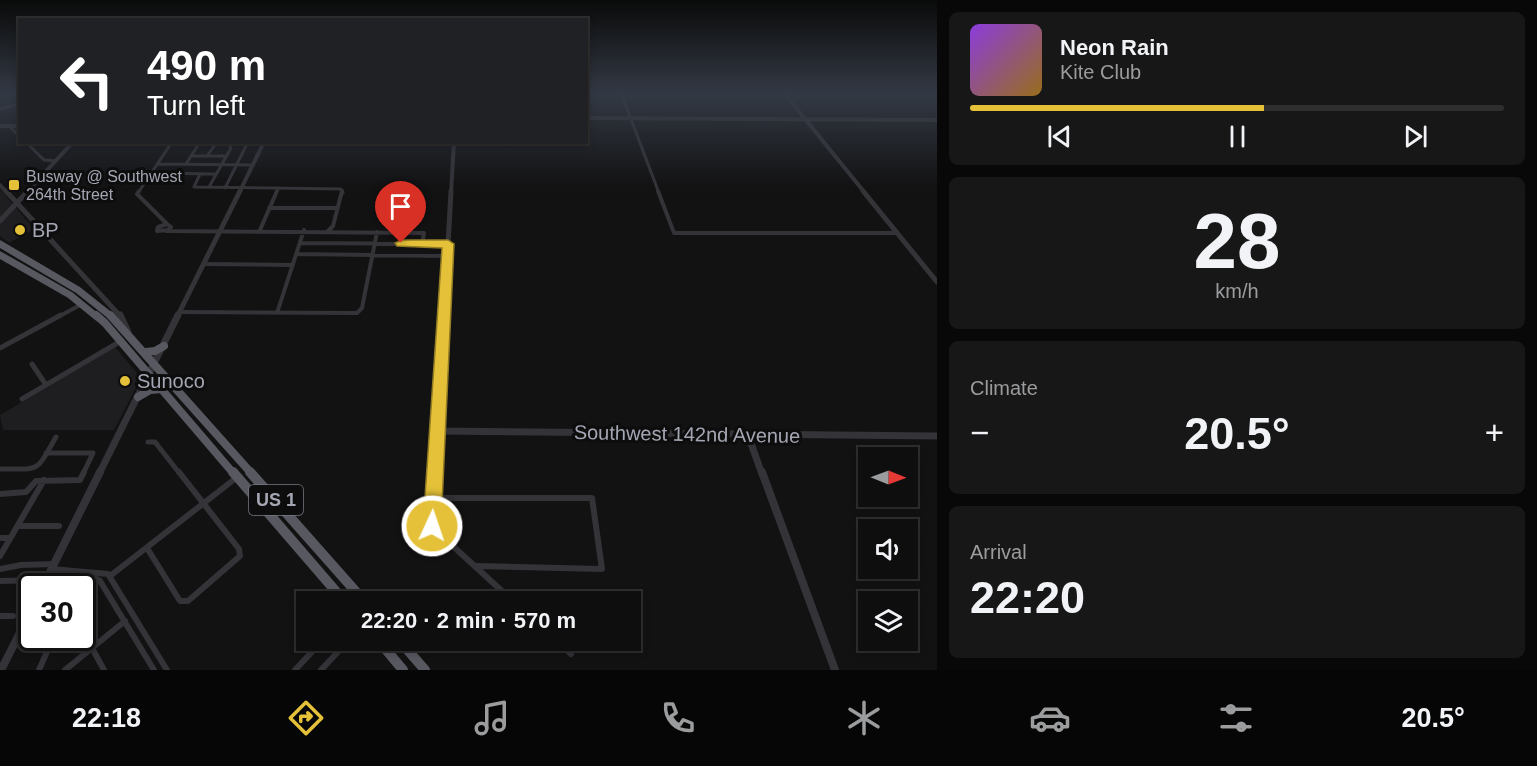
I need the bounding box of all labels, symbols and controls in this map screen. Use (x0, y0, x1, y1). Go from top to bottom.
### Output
text: Neon Rain (1060, 35, 1169, 60)
icon: left (48, 42, 126, 120)
text: 490 m (147, 42, 266, 89)
text: Kite Club (1060, 61, 1141, 83)
text: Turn left (147, 91, 245, 121)
icon: previous (1043, 120, 1076, 153)
icon: pause (1221, 120, 1254, 153)
icon: next (1399, 120, 1432, 153)
place label: Busway @ Southwest 264th Street (26, 168, 182, 203)
marker: Busway @ Southwest 264th Street (7, 178, 21, 192)
pin (375, 181, 426, 243)
icon: arrive (384, 190, 417, 223)
text: 28 (1194, 197, 1280, 285)
place label: BP (32, 219, 59, 241)
marker: BP (13, 223, 27, 237)
text: km/h (1215, 280, 1259, 302)
place label: Sunoco (137, 370, 205, 392)
marker: Sunoco (118, 374, 132, 388)
text: Climate (970, 377, 1038, 399)
text: 20.5° (1184, 408, 1290, 459)
text: − (970, 414, 989, 451)
text: + (1485, 414, 1504, 451)
street label: Southwest 142nd Avenue (574, 421, 800, 447)
north arrow (858, 447, 918, 507)
map controls (858, 447, 918, 651)
road number: US 1 (249, 485, 303, 515)
position arrow (400, 494, 464, 558)
button: sound (858, 519, 918, 579)
text: Arrival (970, 541, 1027, 563)
text: 22:20 (970, 572, 1085, 623)
speed limit sign: 30 (18, 573, 96, 651)
button: layers (858, 591, 918, 651)
text: 22:20 · 2 min · 570 m (361, 608, 576, 633)
icon: directions (285, 697, 327, 739)
icon: music (471, 697, 513, 739)
icon: phone (657, 697, 699, 739)
icon: climate (843, 697, 885, 739)
icon: car (1029, 697, 1071, 739)
icon: filters (1215, 697, 1257, 739)
text: 22:18 (72, 703, 141, 733)
text: 20.5° (1402, 703, 1465, 733)

